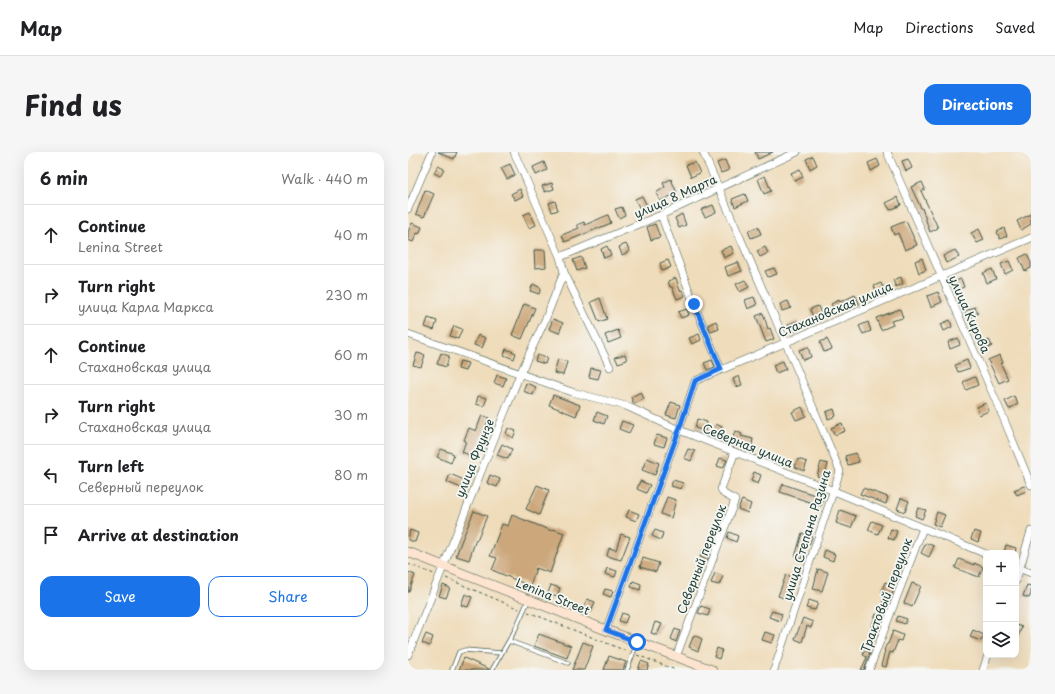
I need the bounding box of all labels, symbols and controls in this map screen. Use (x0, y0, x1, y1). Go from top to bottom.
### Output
text: Map (20, 14, 62, 42)
text: Map (853, 17, 883, 38)
text: Directions (905, 17, 973, 38)
text: Saved (995, 17, 1035, 38)
text: Find us (24, 83, 122, 126)
button: Directions (924, 84, 1031, 125)
text: 6 min (40, 165, 88, 191)
text: Walk · 440 m (281, 169, 368, 188)
street label: улица 8 Марта (631, 169, 720, 222)
text: Continue (78, 214, 146, 237)
icon: ahead (40, 224, 62, 246)
text: 40 m (334, 225, 368, 244)
text: Lenina Street (78, 237, 163, 256)
street label: улица Кирова (945, 272, 995, 356)
text: Turn right (78, 274, 155, 297)
street label: Стахановская улица (775, 277, 895, 341)
icon: right (40, 284, 62, 306)
text: 230 m (326, 285, 368, 304)
route end (685, 295, 703, 313)
text: улица Карла Маркса (78, 297, 214, 316)
text: Continue (78, 334, 146, 357)
icon: ahead (40, 344, 62, 366)
text: 60 m (334, 345, 368, 364)
text: Стахановская улица (78, 357, 211, 376)
text: Turn right (78, 394, 155, 417)
icon: right (40, 404, 62, 426)
text: 30 m (334, 405, 368, 424)
street label: улица Фрунзе (450, 416, 498, 500)
text: Стахановская улица (78, 417, 211, 436)
street label: Северная улица (700, 419, 797, 472)
text: Turn left (78, 454, 144, 477)
icon: left (40, 464, 62, 486)
text: 80 m (334, 465, 368, 484)
street label: улица Степана Разина (778, 467, 835, 603)
text: Северный переулок (78, 477, 204, 496)
street label: Северный переулок (672, 501, 730, 616)
text: Arrive at destination (78, 523, 239, 546)
icon: arrive (40, 524, 62, 546)
street label: Трактовый переулок (856, 534, 916, 655)
map controls (983, 550, 1019, 658)
button: + (983, 550, 1019, 586)
street label: Lenina Street (513, 573, 593, 619)
button: Save (40, 576, 200, 617)
button: Share (208, 576, 368, 617)
button: − (983, 586, 1019, 622)
button: layers (983, 622, 1019, 658)
route start (628, 633, 646, 651)

